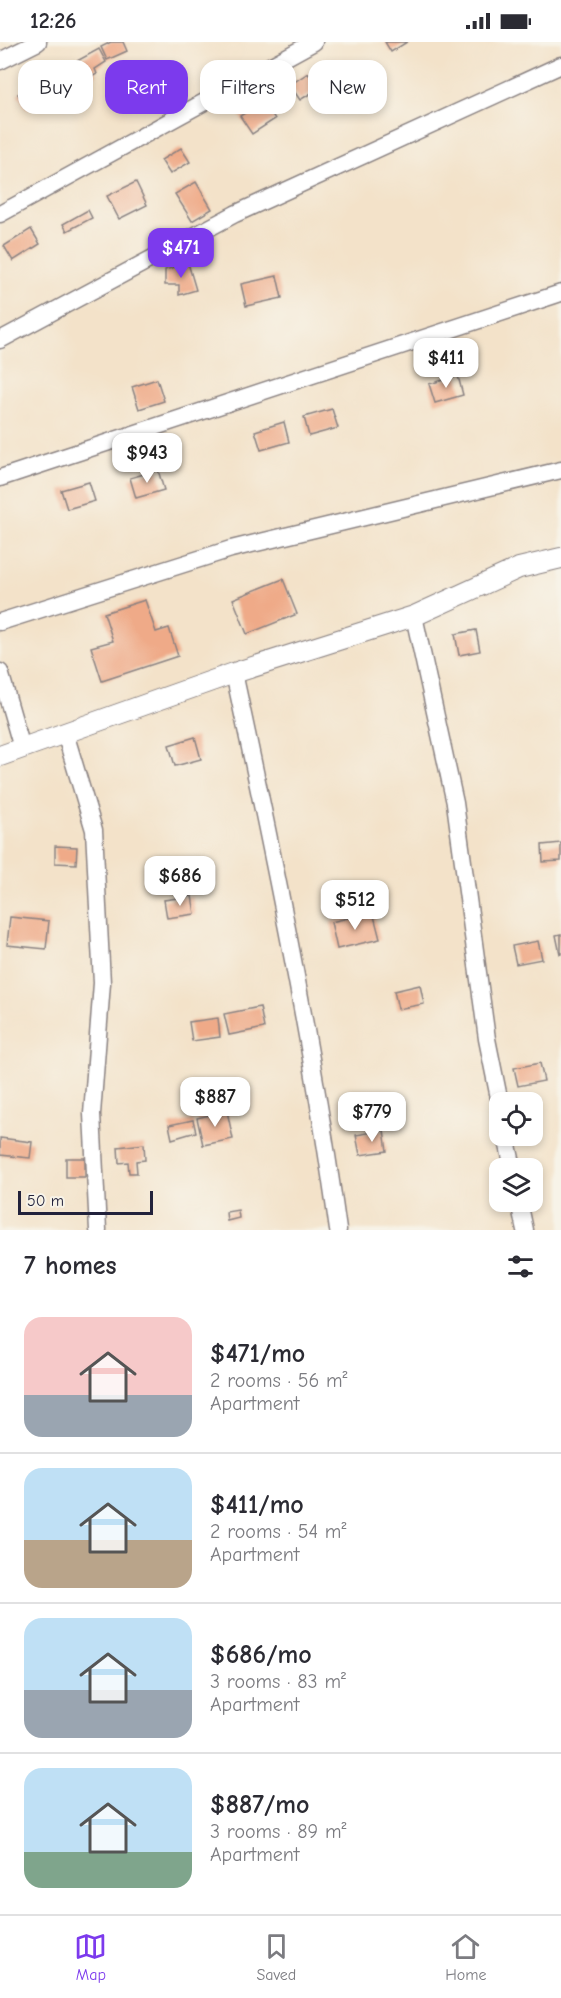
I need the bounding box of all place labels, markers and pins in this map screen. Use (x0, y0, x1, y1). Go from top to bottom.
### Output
pin: $471 (145, 228, 217, 279)
pin: $411 (410, 338, 482, 389)
pin: $943 (111, 433, 183, 484)
pin: $686 (144, 856, 216, 907)
pin: $512 (319, 880, 391, 931)
pin: $887 (179, 1077, 251, 1128)
pin: $779 (336, 1092, 408, 1143)

